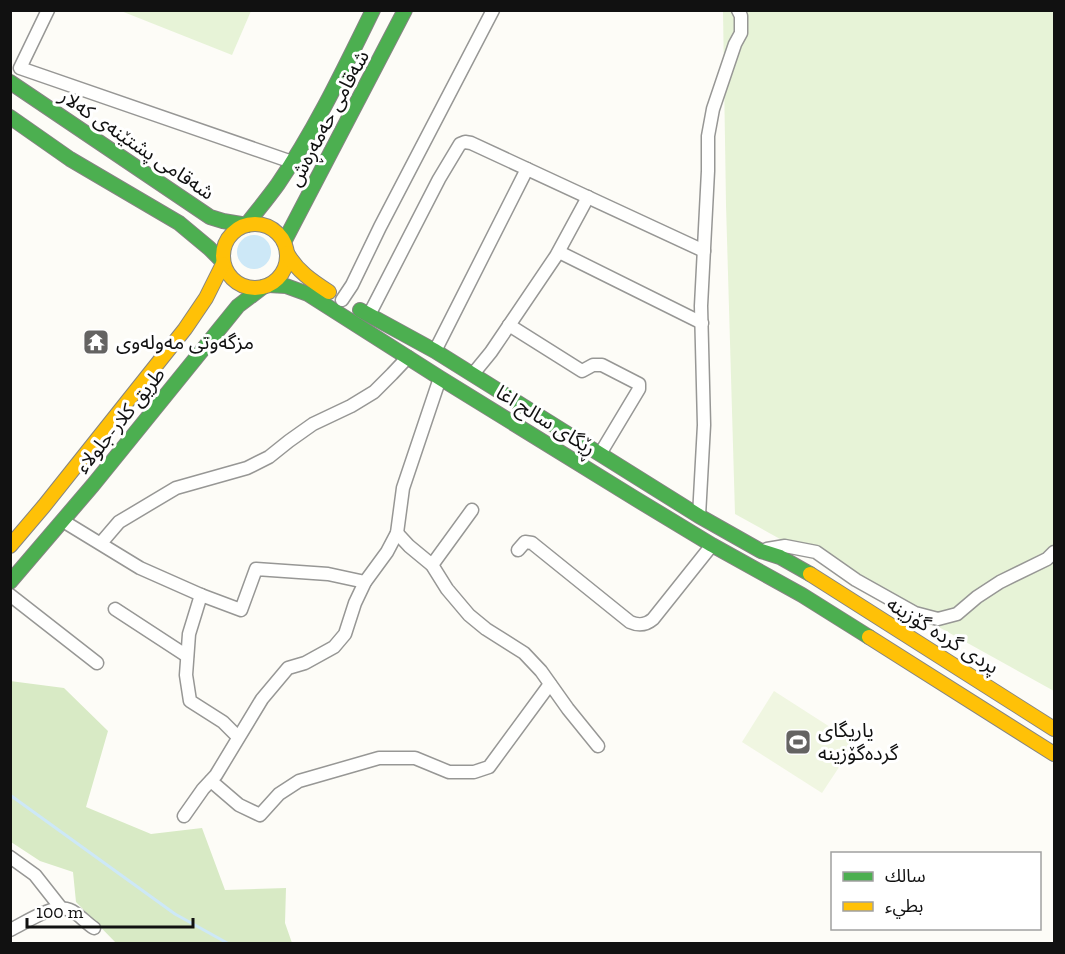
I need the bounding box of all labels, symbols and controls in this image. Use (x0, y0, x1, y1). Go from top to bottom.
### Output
street label: شەقامی حەمەڕەش (282, 46, 379, 193)
street label: شەقامی پشتێنەی کەلار (54, 83, 219, 206)
temple icon: مزگەوتی مەولەوی (81, 327, 111, 357)
place label: مزگەوتی مەولەوی (116, 330, 254, 354)
street label: طريق كلار-جلولاء (70, 362, 171, 478)
street label: ڕێگای سالح اغا (489, 380, 600, 465)
street label: پردی گردە گۆزینە (882, 591, 1003, 680)
place label: یاریگای گردەگۆزینە (818, 718, 899, 765)
sports icon: یاریگای گردەگۆزینە (783, 727, 813, 757)
legend (831, 852, 1041, 930)
text: سالك (885, 865, 926, 887)
scale bar (27, 891, 194, 929)
text: بطيء (885, 895, 923, 919)
text: 100 m (36, 901, 84, 923)

